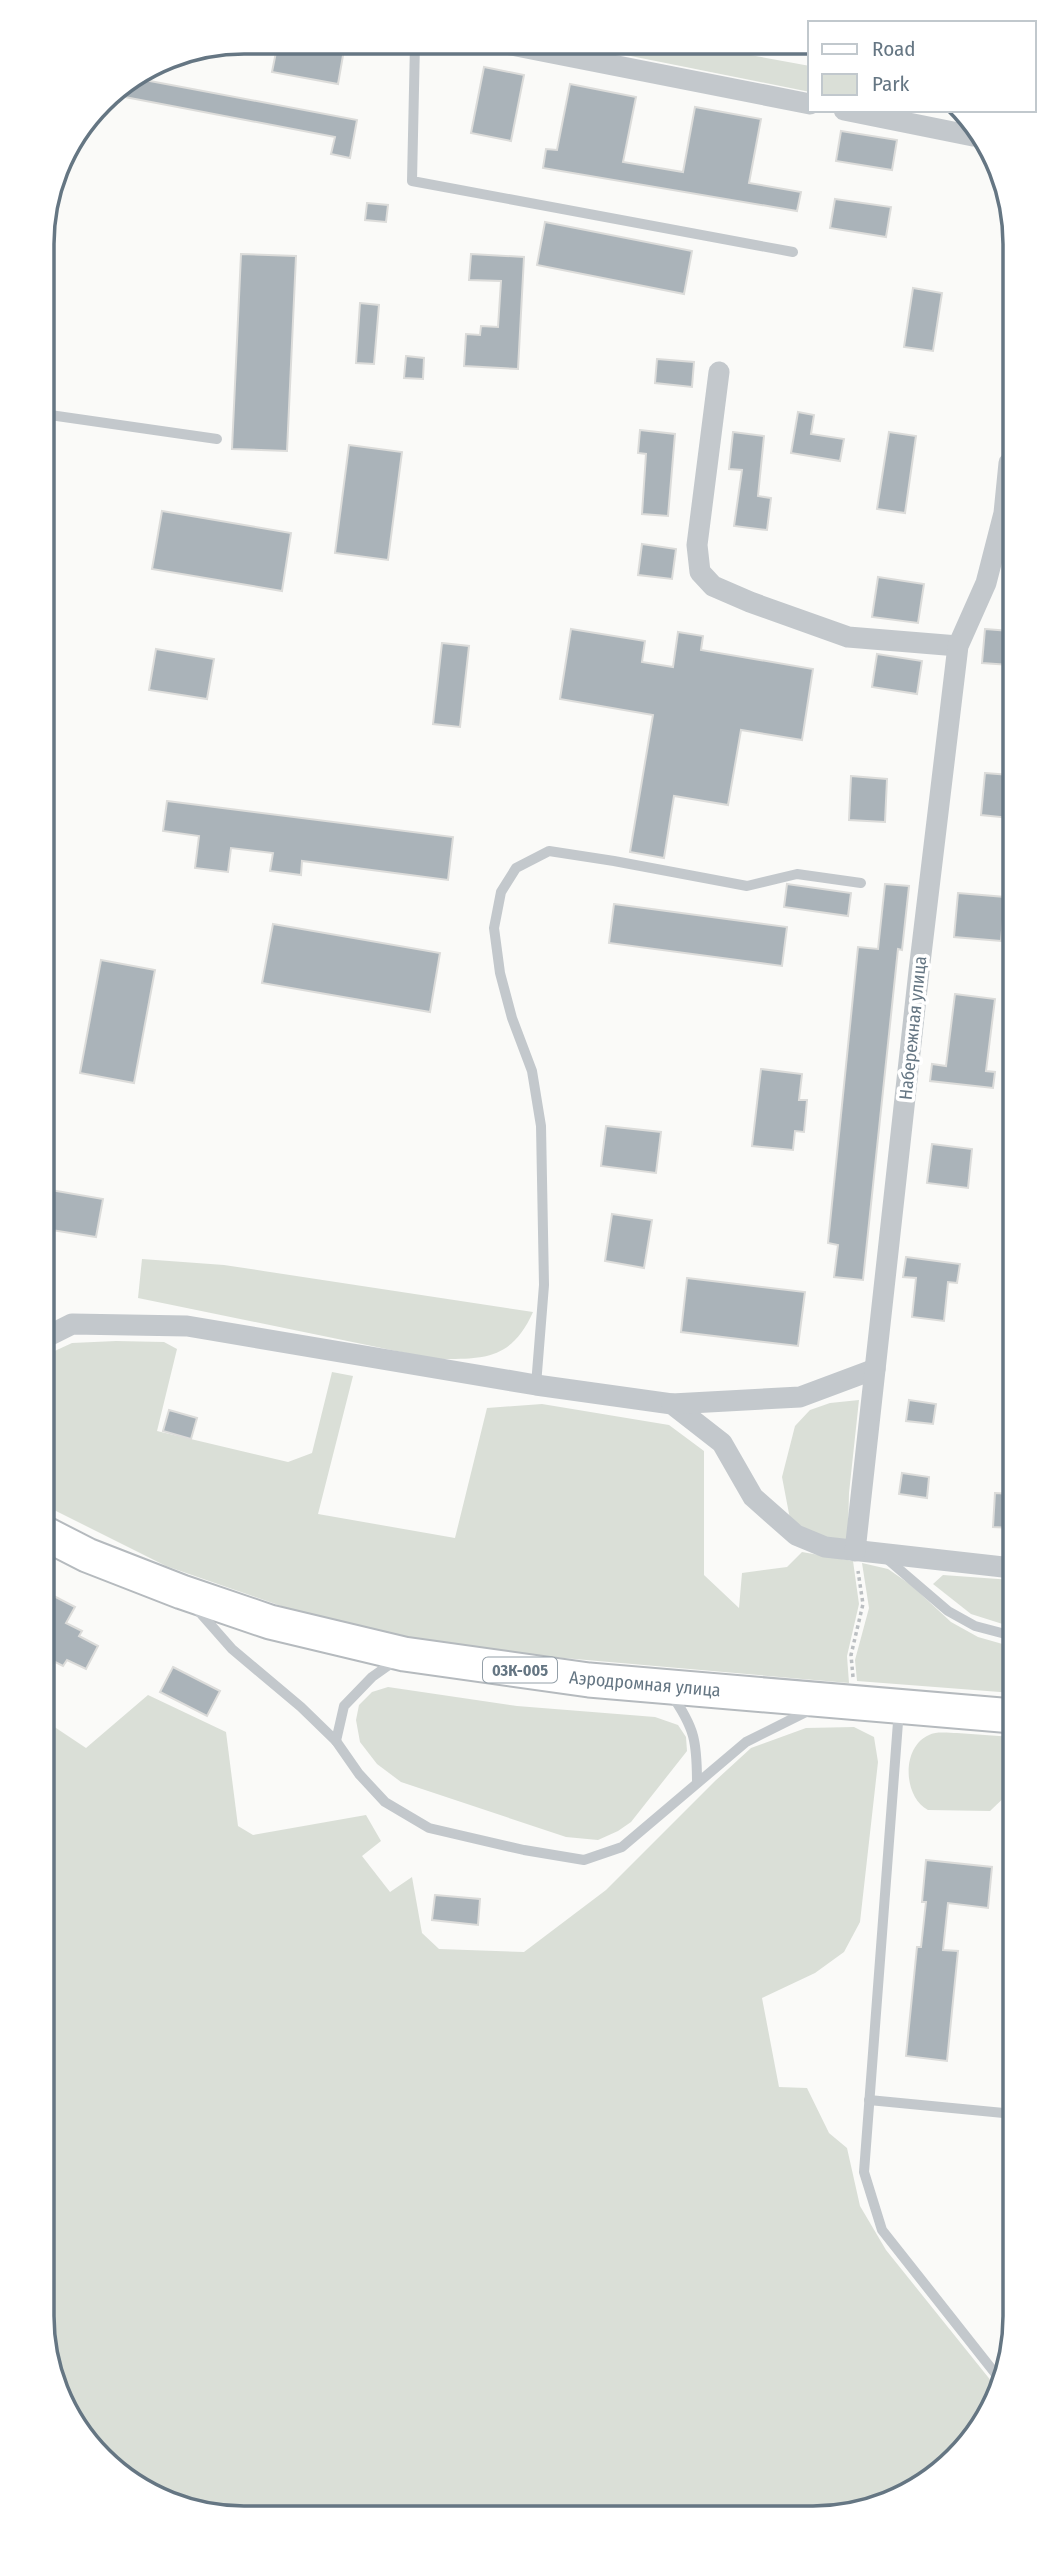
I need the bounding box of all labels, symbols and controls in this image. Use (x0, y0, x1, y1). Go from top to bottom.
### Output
legend (808, 21, 1036, 112)
text: Road (872, 36, 916, 62)
text: Park (872, 71, 910, 97)
street label: Набережная улица (895, 955, 932, 1101)
road number: 03К-005 (483, 1658, 557, 1682)
street label: Аэродромная улица (568, 1666, 722, 1702)

